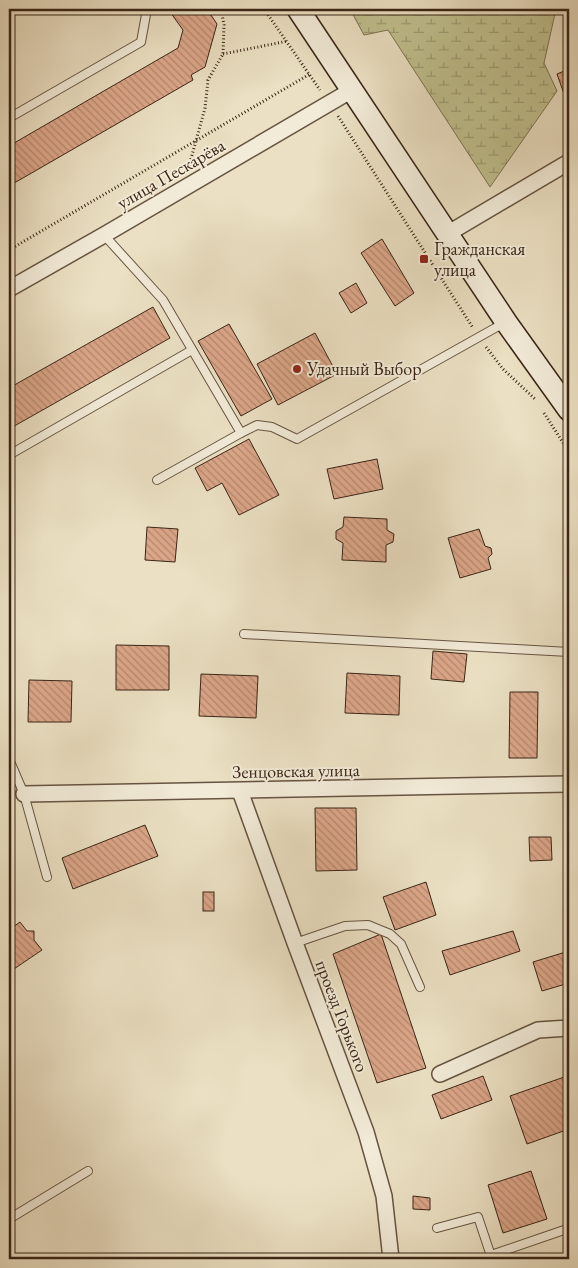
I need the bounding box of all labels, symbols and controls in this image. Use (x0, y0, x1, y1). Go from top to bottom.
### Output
street label: улица Пескарёва (113, 133, 230, 214)
place label: Гражданская улица (434, 237, 525, 281)
marker: Гражданская улица (418, 253, 430, 265)
place label: Удачный Выбор (306, 357, 422, 380)
marker: Удачный Выбор (291, 363, 303, 375)
street label: Зенцовская улица (232, 758, 361, 783)
street label: проезд Горького (311, 957, 374, 1075)

